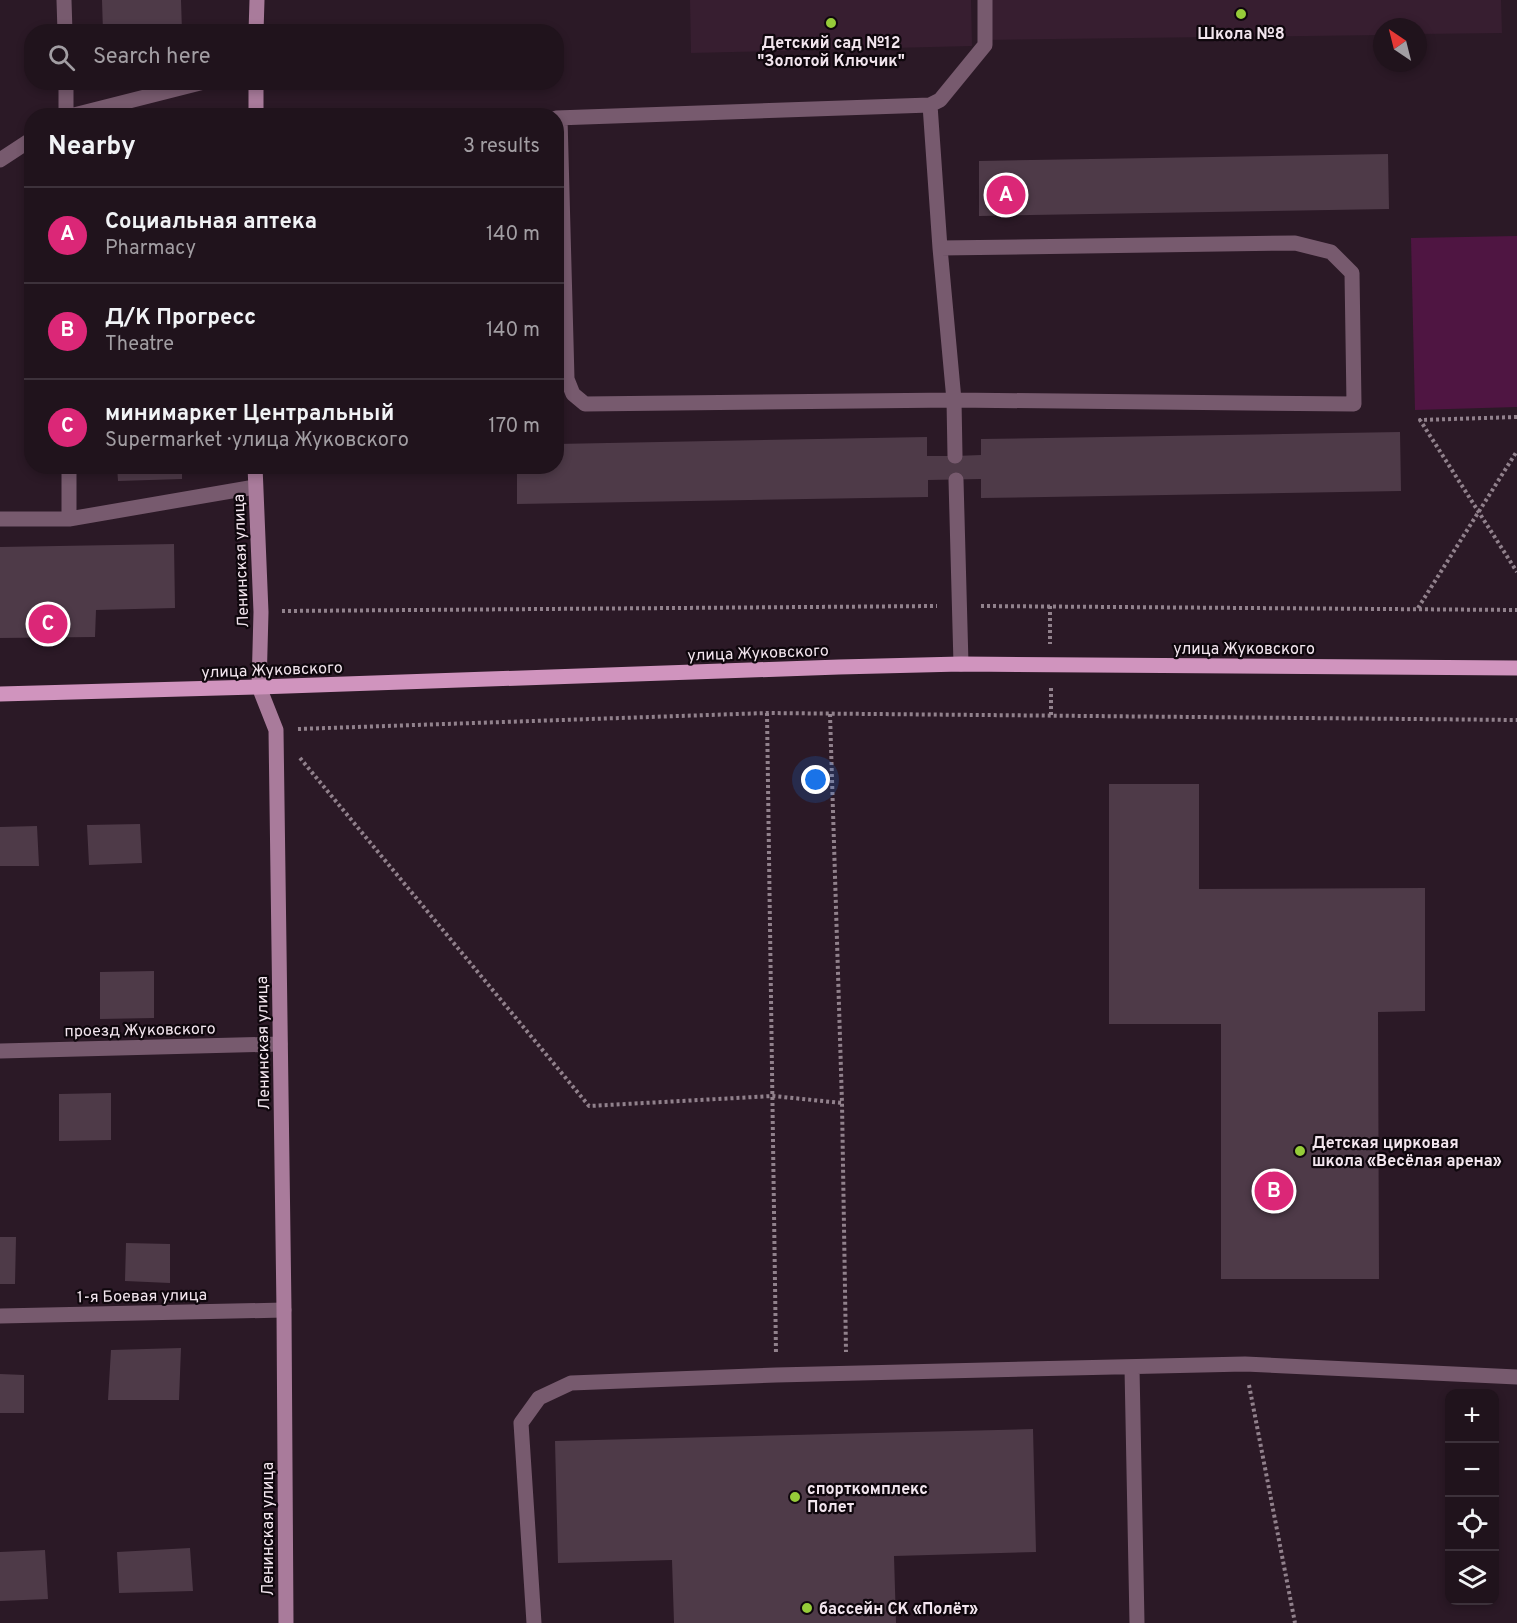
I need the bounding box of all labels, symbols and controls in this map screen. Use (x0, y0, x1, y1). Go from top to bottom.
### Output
marker: Школа №8 (1234, 7, 1248, 21)
marker: Детский сад №12 "Золотой Ключик" (824, 16, 838, 30)
north arrow (1373, 18, 1427, 72)
search box (24, 24, 564, 90)
place label: Школа №8 (1197, 25, 1285, 45)
place label: Детский сад №12 "Золотой Ключик" (757, 34, 905, 72)
icon: search (45, 41, 78, 74)
text: Search here (93, 44, 211, 71)
text: Nearby (48, 131, 136, 164)
text: 3 results (463, 134, 540, 160)
pin: A (986, 172, 1026, 218)
text: Социальная аптека (105, 209, 317, 236)
text: A (60, 222, 75, 248)
text: 140 m (486, 222, 540, 248)
text: Pharmacy (105, 236, 196, 262)
text: Д/К Прогресс (105, 305, 256, 332)
text: B (61, 318, 74, 344)
text: 140 m (486, 318, 540, 344)
text: Theatre (105, 332, 174, 358)
text: минимаркет Центральный (105, 401, 394, 428)
text: C (61, 414, 74, 440)
text: 170 m (488, 414, 540, 440)
text: Supermarket · улица Жуковского (105, 428, 409, 454)
street label: Ленинская улица (230, 494, 254, 628)
pin: C (28, 602, 68, 646)
street label: улица Жуковского (1173, 640, 1315, 660)
street label: улица Жуковского (687, 642, 829, 666)
street label: улица Жуковского (201, 659, 343, 683)
your location (801, 765, 830, 794)
street label: Ленинская улица (253, 976, 275, 1110)
street label: проезд Жуковского (64, 1020, 216, 1042)
place label: Детская цирковая школа «Весёлая арена» (1312, 1134, 1502, 1172)
marker: Детская цирковая школа «Весёлая арена» (1293, 1144, 1307, 1158)
pin: B (1254, 1168, 1294, 1214)
street label: 1-я Боевая улица (77, 1286, 207, 1308)
map controls (1445, 1389, 1499, 1605)
button: + (1445, 1389, 1499, 1443)
button: − (1445, 1443, 1499, 1497)
street label: Ленинская улица (259, 1462, 279, 1596)
place label: спорткомплекс Полет (807, 1480, 928, 1518)
marker: спорткомплекс Полет (788, 1490, 802, 1504)
button: locate (1445, 1497, 1499, 1551)
button: layers (1445, 1551, 1499, 1605)
place label: бассейн СК «Полёт» (819, 1600, 978, 1620)
marker: бассейн СК «Полёт» (800, 1601, 814, 1615)

